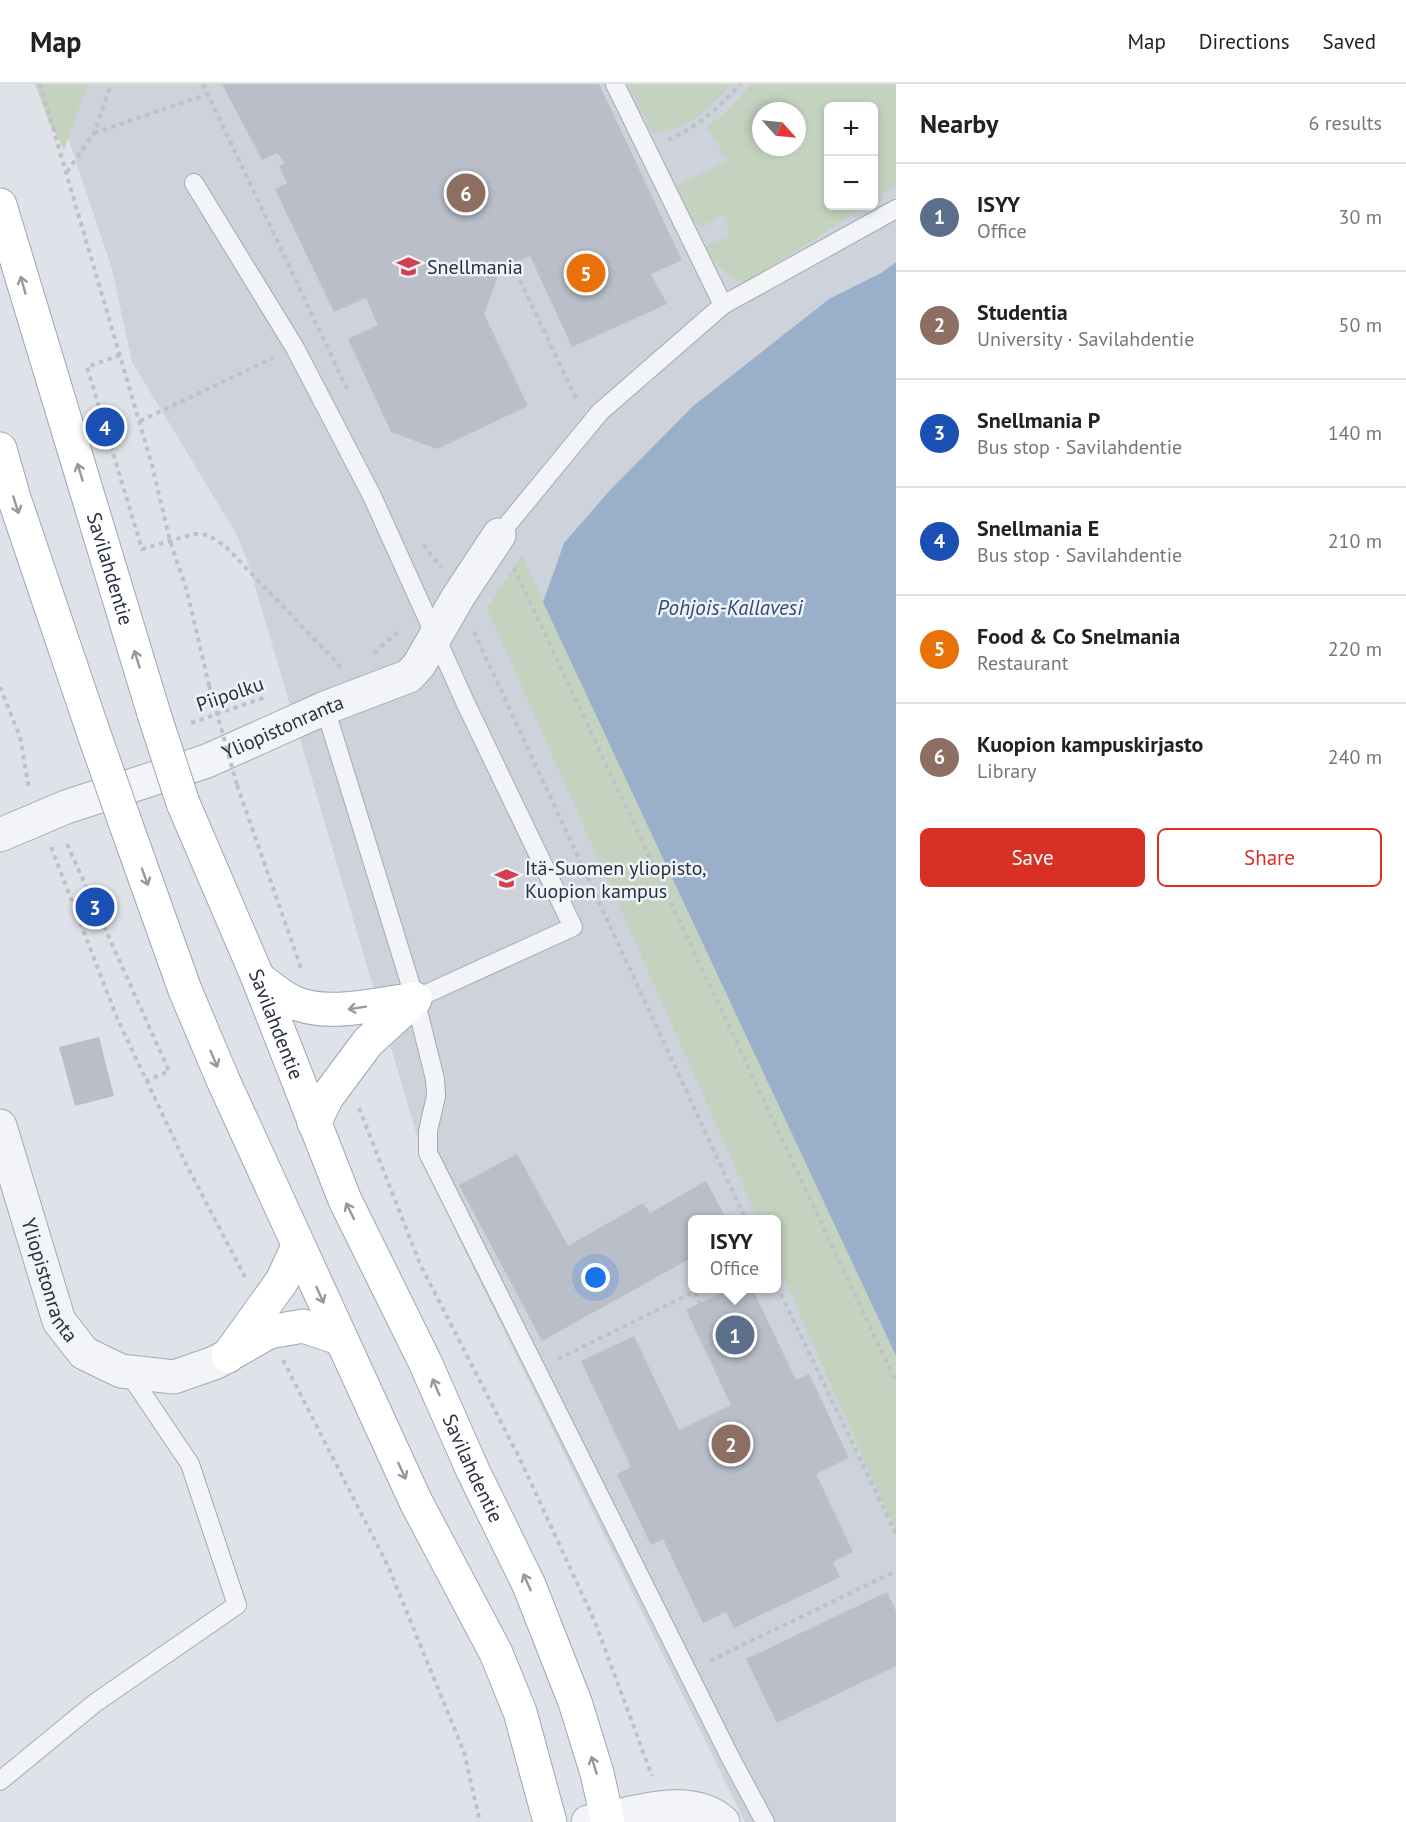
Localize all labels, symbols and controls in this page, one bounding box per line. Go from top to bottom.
text: Map [30,23,81,60]
text: Map [1127,28,1166,55]
text: Directions [1199,28,1290,55]
text: Saved [1323,28,1376,55]
north arrow [752,102,806,156]
map controls [824,102,878,210]
button: + [824,102,878,156]
text: Nearby [920,107,998,140]
text: 6 results [1309,110,1382,136]
button: − [824,156,878,210]
pin: 6 [446,170,486,216]
text: ISYY [977,190,1020,218]
text: 1 [934,204,945,230]
text: 30 m [1339,204,1382,230]
text: Office [977,218,1027,244]
pin: 5 [566,250,606,296]
school or university icon: Snellmania [396,254,422,280]
place label: Snellmania [427,254,523,280]
one-way arrow [17,276,28,295]
text: Studentia [977,298,1068,326]
text: 2 [934,312,945,338]
text: 50 m [1339,312,1382,338]
text: University · Savilahdentie [977,326,1194,352]
pin: 4 [86,404,124,450]
text: Snellmania P [977,406,1100,434]
text: 3 [934,420,945,446]
text: 140 m [1328,420,1382,446]
text: Bus stop · Savilahdentie [977,434,1182,460]
one-way arrow [74,463,85,482]
one-way arrow [12,495,23,514]
street label: Savilahdentie [81,509,139,628]
text: Snellmania E [977,514,1099,542]
text: 4 [934,528,945,554]
text: 210 m [1328,528,1382,554]
text: Bus stop · Savilahdentie [977,542,1182,568]
water label: Pohjois-Kallavesi [657,594,803,621]
text: Food & Co Snelmania [977,622,1180,650]
text: 5 [934,636,945,662]
text: 220 m [1328,636,1382,662]
one-way arrow [131,649,142,668]
text: Restaurant [977,650,1068,676]
street label: Piipolku [193,670,267,718]
street label: Yliopistonranta [218,689,347,766]
text: Kuopion kampuskirjasto [977,730,1203,758]
text: 6 [934,744,945,770]
text: 240 m [1328,744,1382,770]
text: Library [977,758,1036,784]
button: Save [920,828,1145,887]
button: Share [1157,828,1382,887]
place label: Itä-Suomen yliopisto, Kuopion kampus [525,855,707,904]
school or university icon: Itä-Suomen yliopisto, Kuopion kampus [494,866,520,892]
one-way arrow [140,867,151,886]
pin: 3 [76,884,115,930]
street label: Savilahdentie [243,965,309,1083]
one-way arrow [348,1003,368,1014]
one-way arrow [209,1050,220,1068]
one-way arrow [344,1203,356,1221]
street label: Yliopistonranta [16,1215,84,1347]
popup [688,1215,781,1293]
text: ISYY [710,1227,753,1255]
text: Office [710,1255,759,1281]
your location [581,1263,610,1292]
one-way arrow [314,1285,326,1303]
pin: 1 [716,1312,754,1358]
one-way arrow [430,1378,441,1396]
street label: Savilahdentie [437,1410,509,1527]
pin: 2 [712,1422,750,1466]
one-way arrow [397,1462,408,1480]
one-way arrow [521,1574,532,1592]
one-way arrow [588,1756,599,1775]

